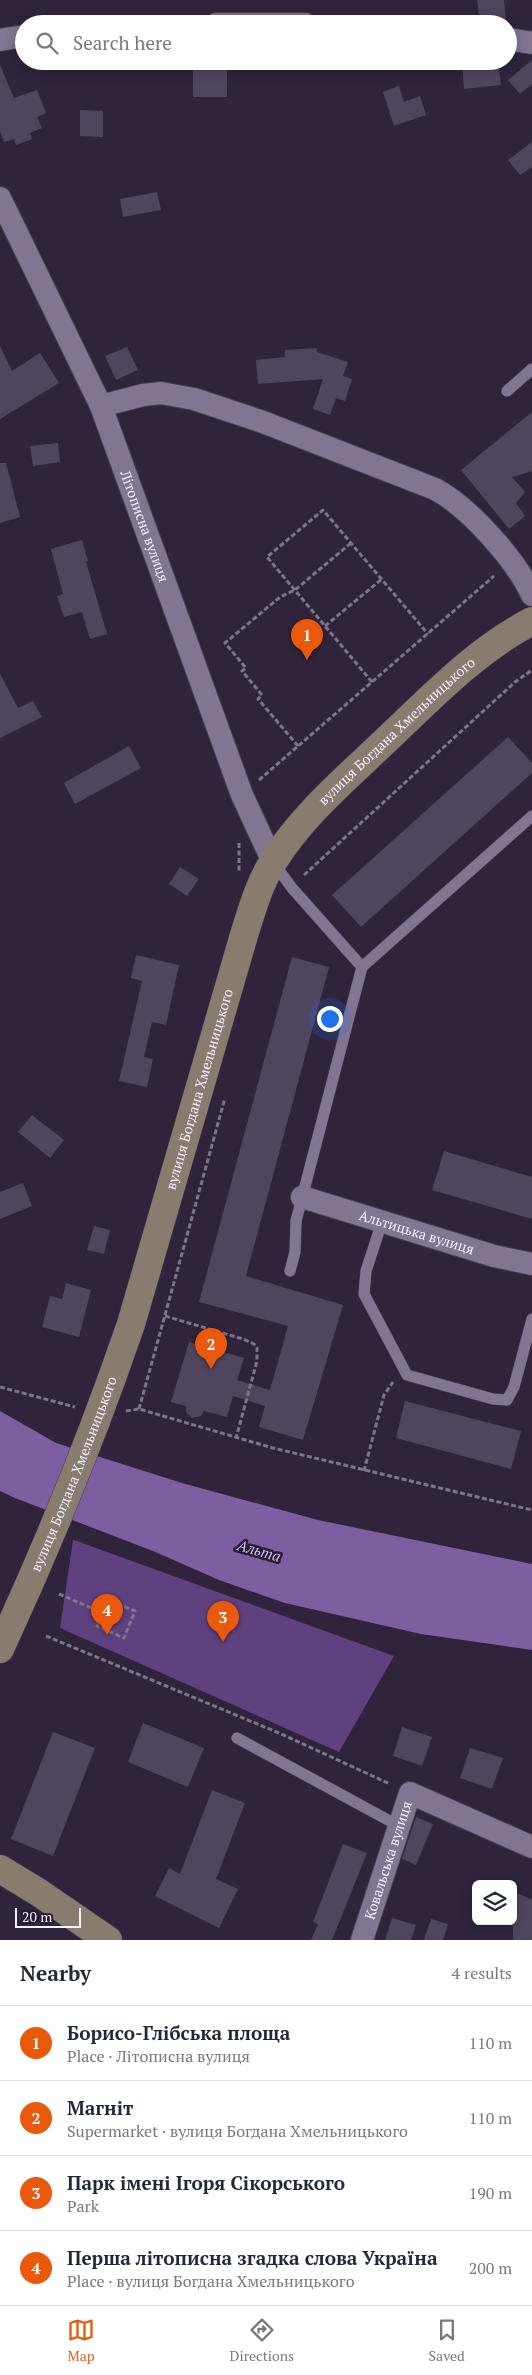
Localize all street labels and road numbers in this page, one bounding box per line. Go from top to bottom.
street label: Літописна вулиця [116,467,174,584]
street label: вулиця Богдана Хмельницького [314,652,479,809]
street label: вулиця Богдана Хмельницького [160,986,237,1192]
street label: Альтицька вулиця [357,1205,477,1258]
street label: вулиця Богдана Хмельницького [26,1373,121,1574]
street label: Ковальська вулиця [359,1798,416,1922]

